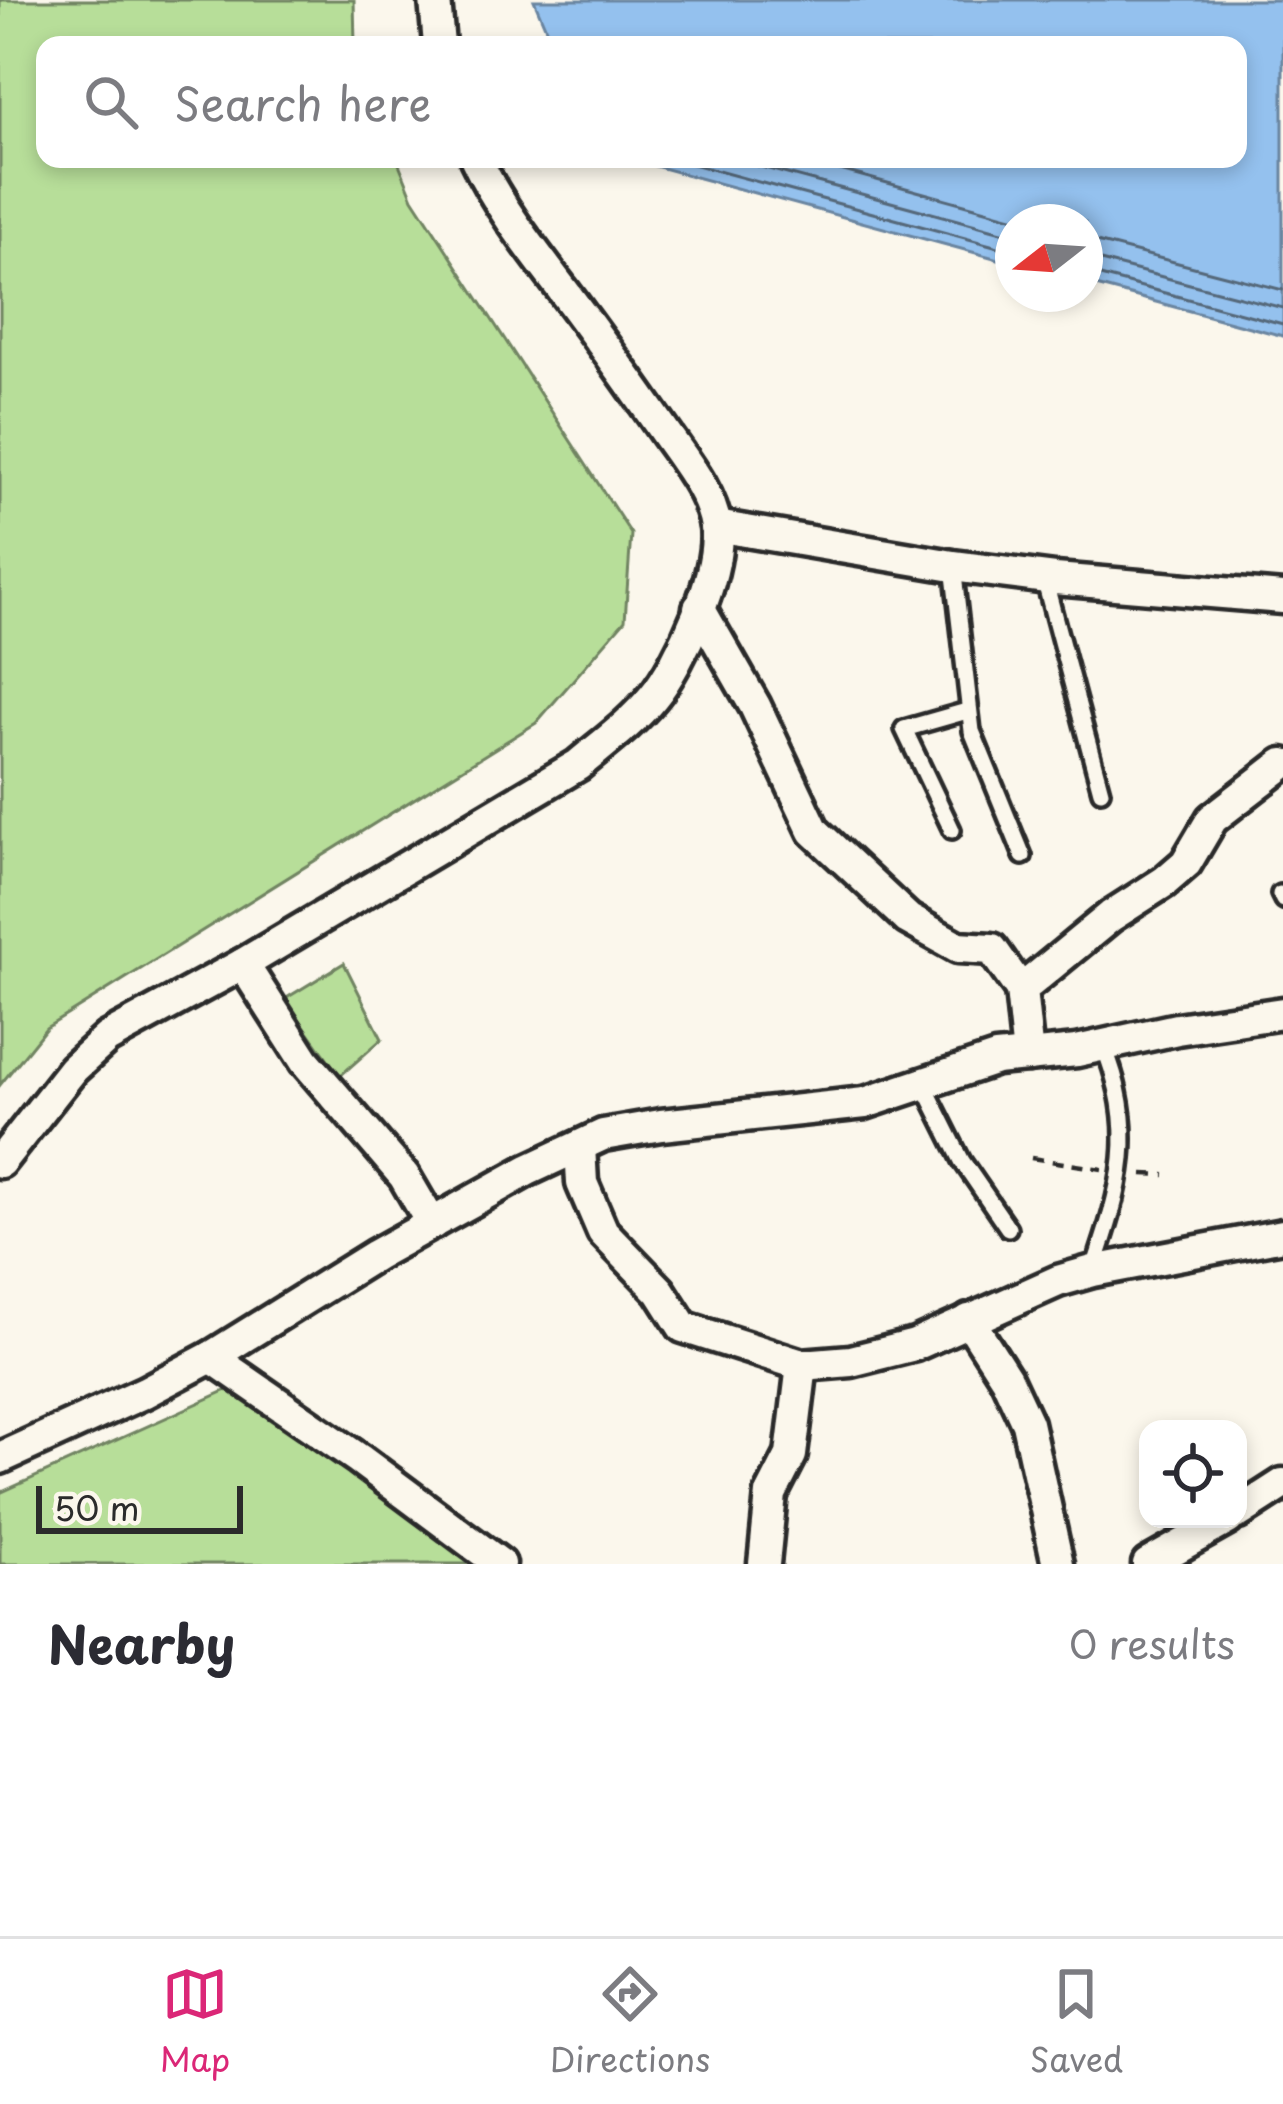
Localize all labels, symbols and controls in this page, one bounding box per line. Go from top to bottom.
search box [36,36,1247,168]
text: Search here [174,68,431,136]
icon: search [78,69,144,135]
north arrow [995,204,1103,312]
map controls [1139,1420,1247,1528]
button: locate [1139,1420,1247,1528]
scale bar [36,1480,243,1533]
text: 50 m [54,1482,140,1532]
text: Nearby [48,1604,235,1681]
text: 0 results [1069,1613,1235,1672]
tab: Map [160,1961,230,2083]
tab: Directions [550,1961,710,2083]
tab: Saved [1030,1961,1123,2083]

